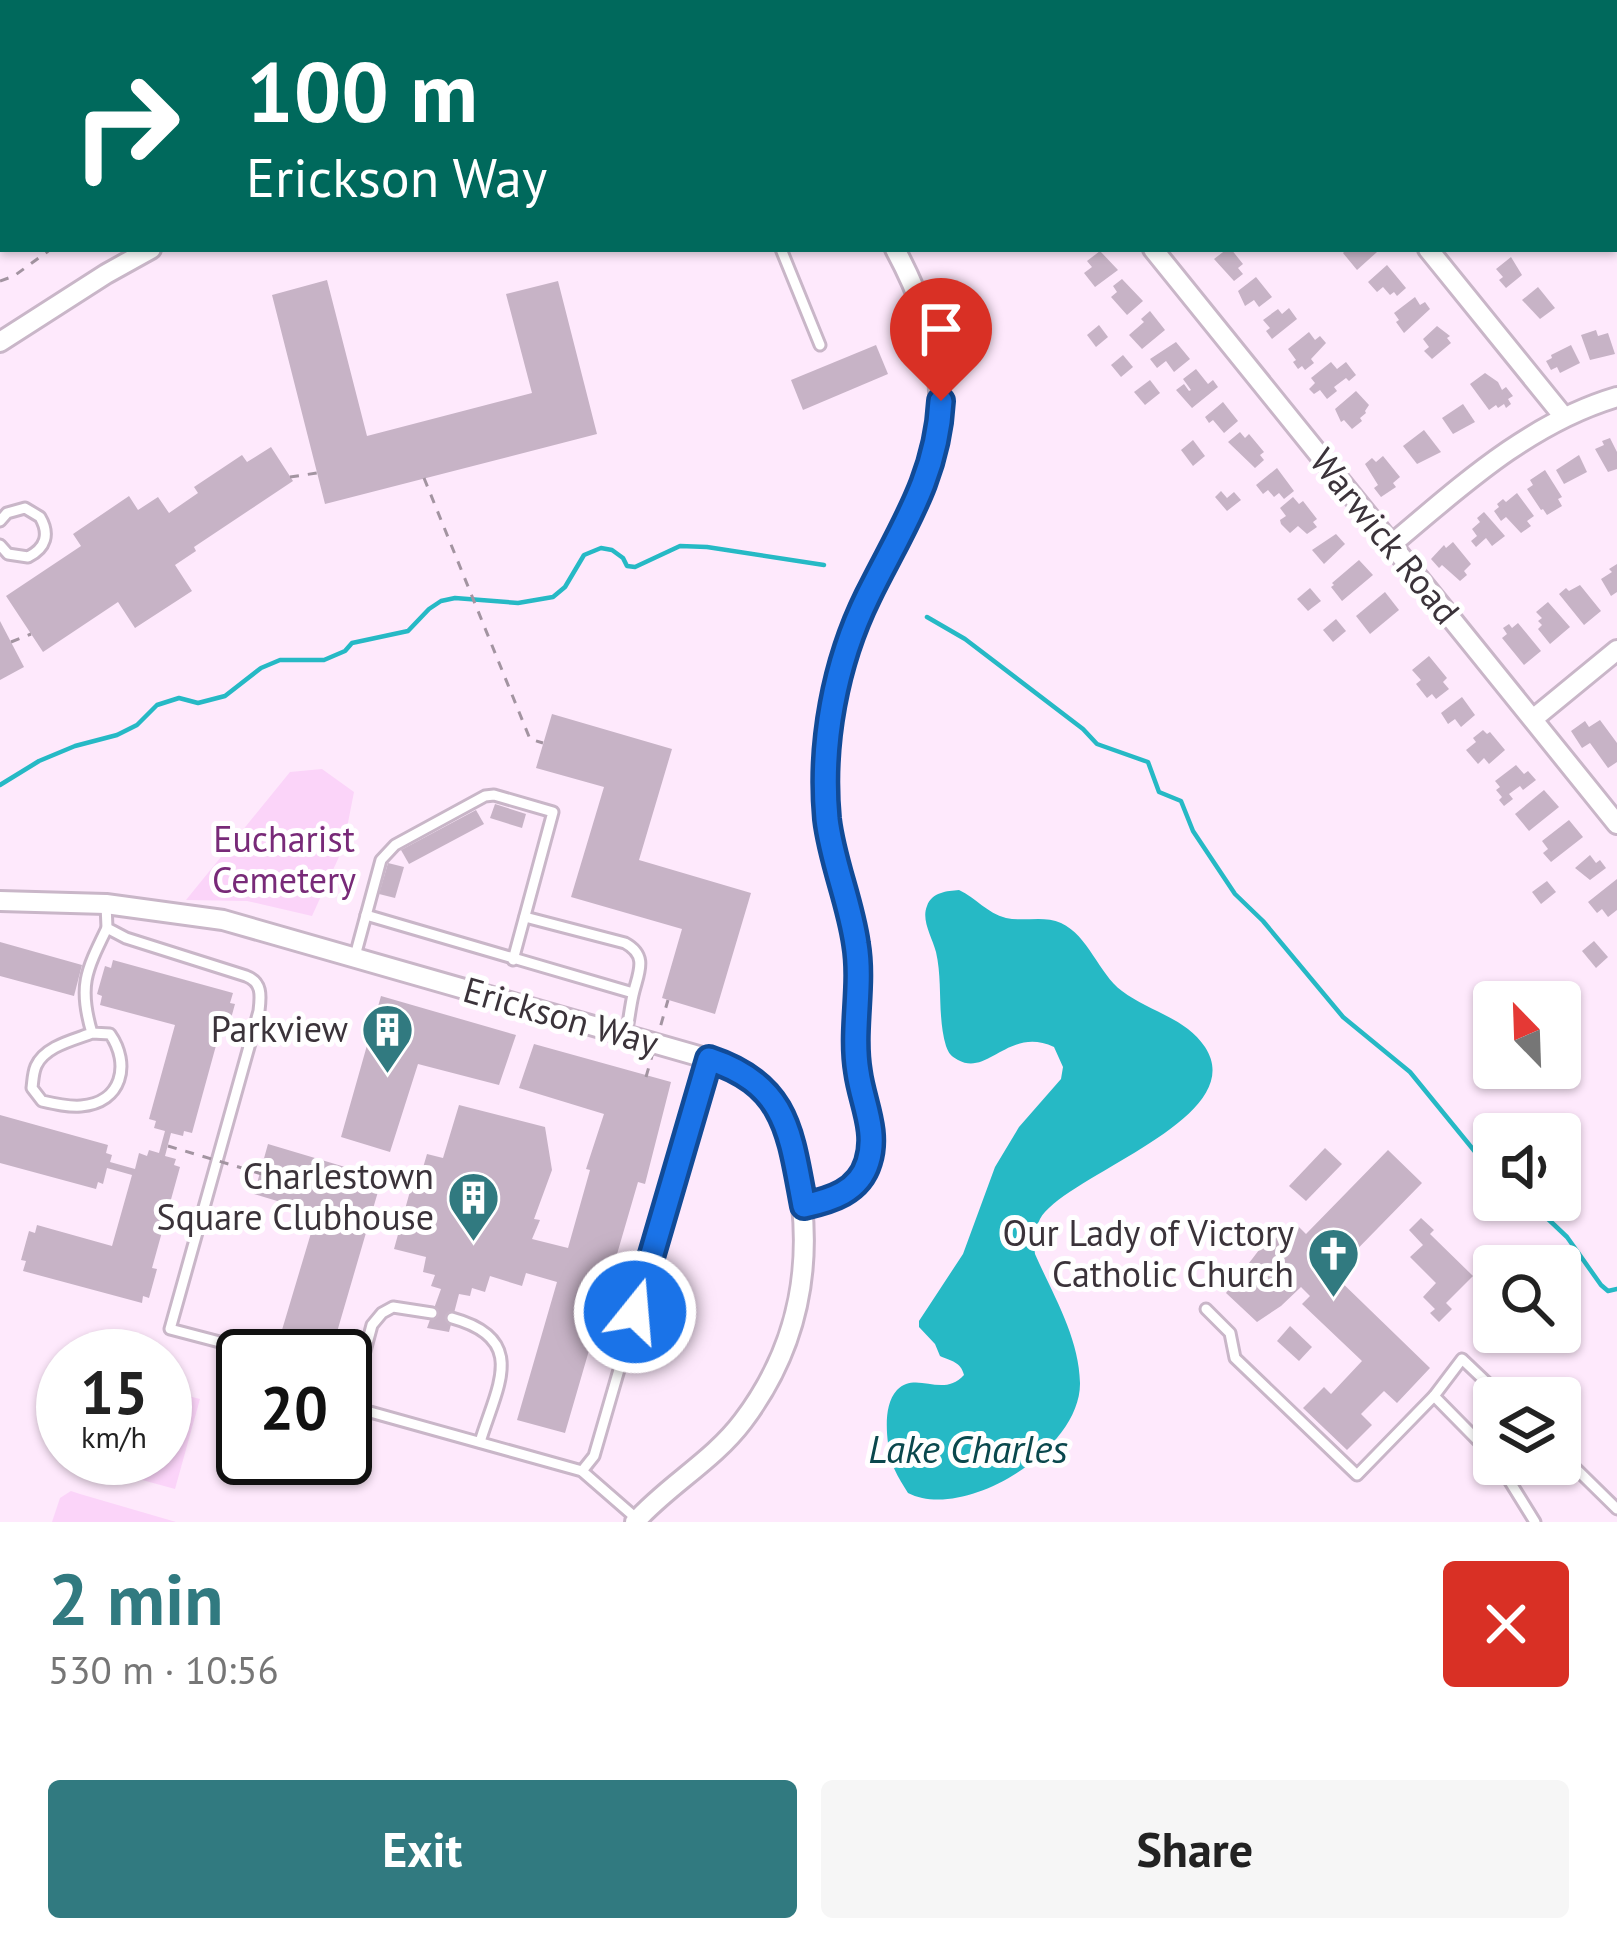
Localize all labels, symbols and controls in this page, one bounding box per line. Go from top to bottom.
text: 100 m [246,36,478,145]
icon: right [48,48,204,204]
text: Erickson Way [246,142,547,212]
pin [890,278,992,401]
icon: arrive [908,296,974,362]
street label: Warwick Road [1300,438,1471,633]
park label: Eucharist Cemetery [212,815,356,903]
street label: Erickson Way [458,965,664,1066]
north arrow [1473,981,1581,1089]
map controls [1473,981,1581,1485]
building icon: Parkview [359,1001,415,1075]
place label: Parkview [211,1005,349,1052]
button: sound [1473,1113,1581,1221]
place label: Charlestown Square Clubhouse [156,1152,434,1240]
building icon: Charlestown Square Clubhouse [445,1169,501,1243]
place label: Our Lady of Victory Catholic Church [1003,1209,1294,1297]
church icon: Our Lady of Victory Catholic Church [1305,1226,1361,1300]
button: search [1473,1245,1581,1353]
position arrow [572,1249,698,1375]
speed limit sign: 20 [216,1329,372,1485]
text: 15 [80,1353,148,1431]
button: layers [1473,1377,1581,1485]
text: km/h [81,1417,147,1456]
water label: Lake Charles [868,1423,1068,1474]
text: 2 min [48,1552,224,1645]
button: close [1443,1561,1569,1687]
text: 530 m · 10:56 [48,1644,279,1695]
button: Exit [48,1780,797,1918]
button: Share [821,1780,1569,1918]

